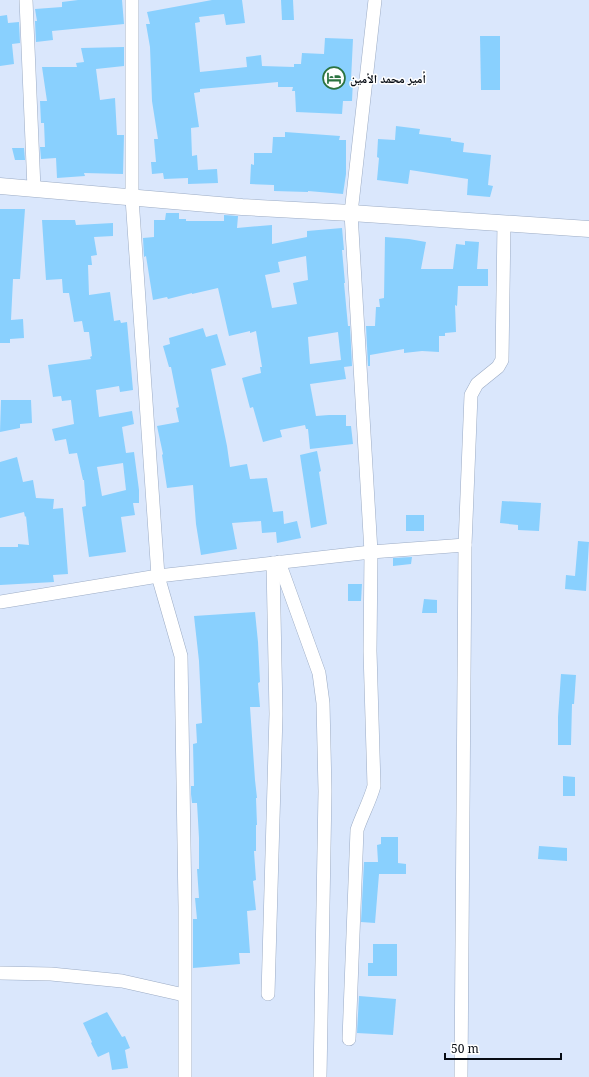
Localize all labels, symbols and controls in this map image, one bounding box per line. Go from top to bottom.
hotel icon: أمير محمد الأمين [321,65,347,91]
place label: أمير محمد الأمين [350,70,426,87]
scale bar [445,1035,561,1061]
text: 50 m [451,1040,479,1057]

